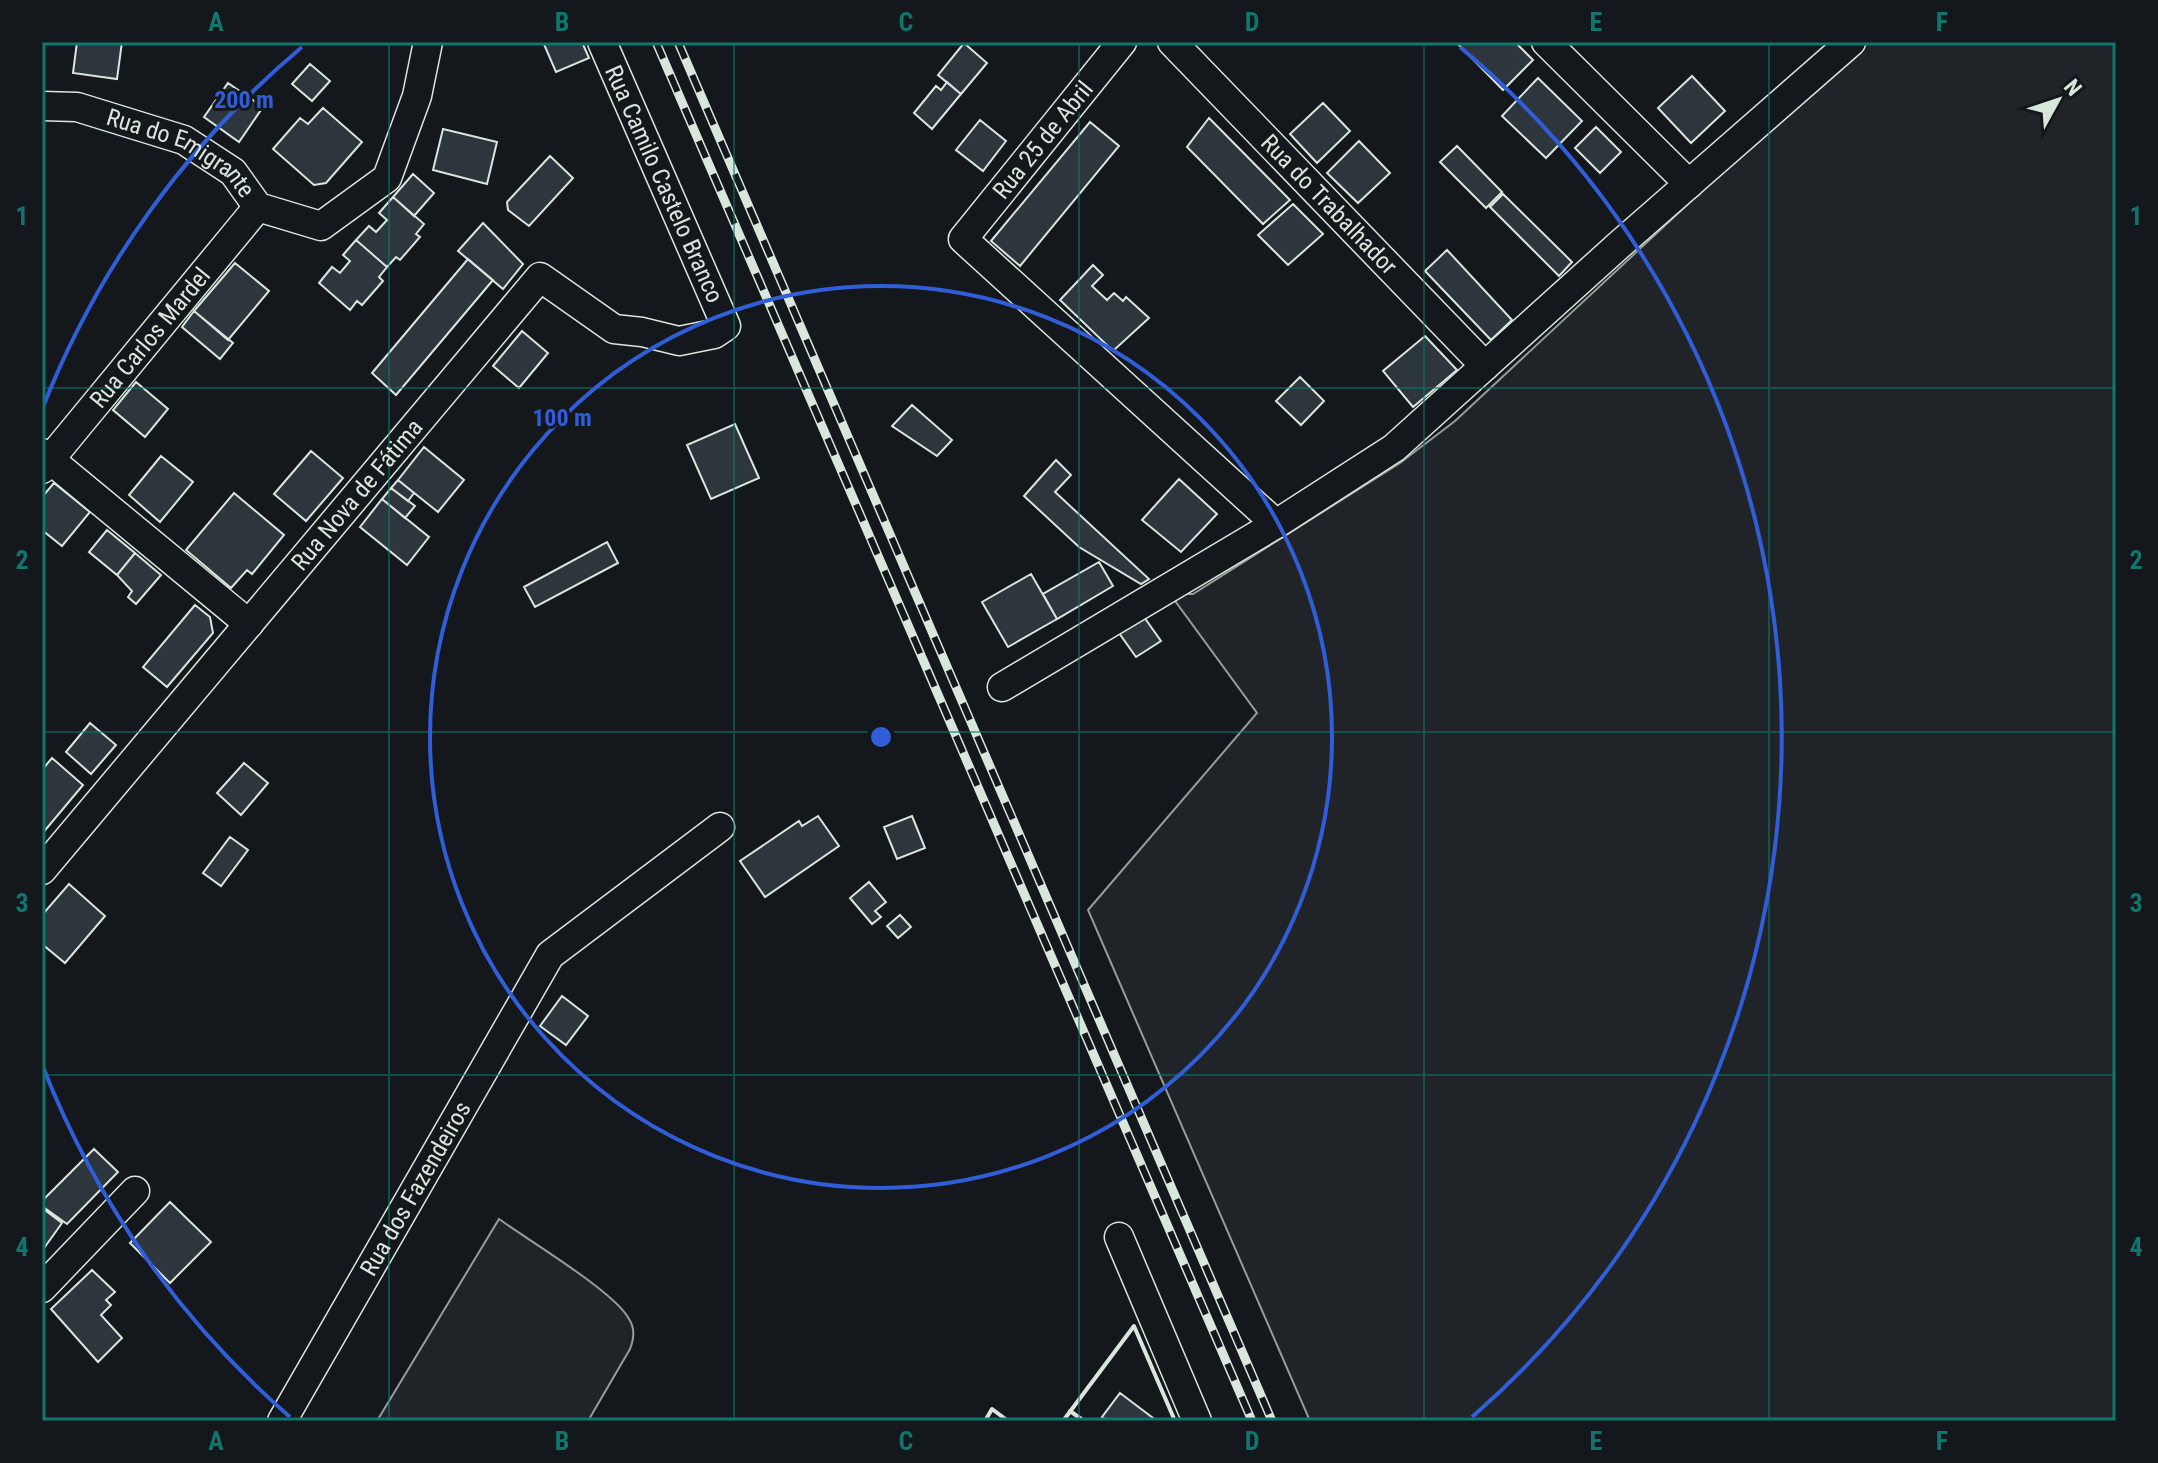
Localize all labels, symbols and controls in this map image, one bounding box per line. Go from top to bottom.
text: A [208,7,224,37]
text: B [555,7,569,37]
text: C [899,7,914,37]
text: D [1245,7,1259,37]
text: E [1590,7,1603,37]
text: F [1936,7,1948,37]
north arrow [2018,60,2098,140]
street label: Rua Camilo Castelo Branco [599,61,729,307]
text: N [2059,74,2087,101]
street label: Rua 25 de Abril [987,76,1099,204]
text: 200 m [214,86,274,114]
street label: Rua do Emigrante [103,103,261,203]
street label: Rua do Trabalhador [1255,129,1403,280]
text: 1 [15,201,29,231]
text: 1 [2129,201,2143,231]
street label: Rua Carlos Mardel [84,262,216,414]
text: 100 m [532,404,592,432]
street label: Rua Nova de Fátima [286,413,429,576]
text: 2 [15,545,29,575]
text: 2 [2129,545,2143,575]
centre of rings [867,723,895,751]
text: 3 [15,888,29,918]
text: 3 [2129,888,2143,918]
street label: Rua dos Fazendeiros [355,1097,477,1281]
text: 4 [15,1232,29,1262]
text: 4 [2129,1232,2143,1262]
text: A [208,1426,224,1456]
text: B [555,1426,569,1456]
text: C [899,1426,914,1456]
text: D [1245,1426,1259,1456]
text: E [1590,1426,1603,1456]
text: F [1936,1426,1948,1456]

